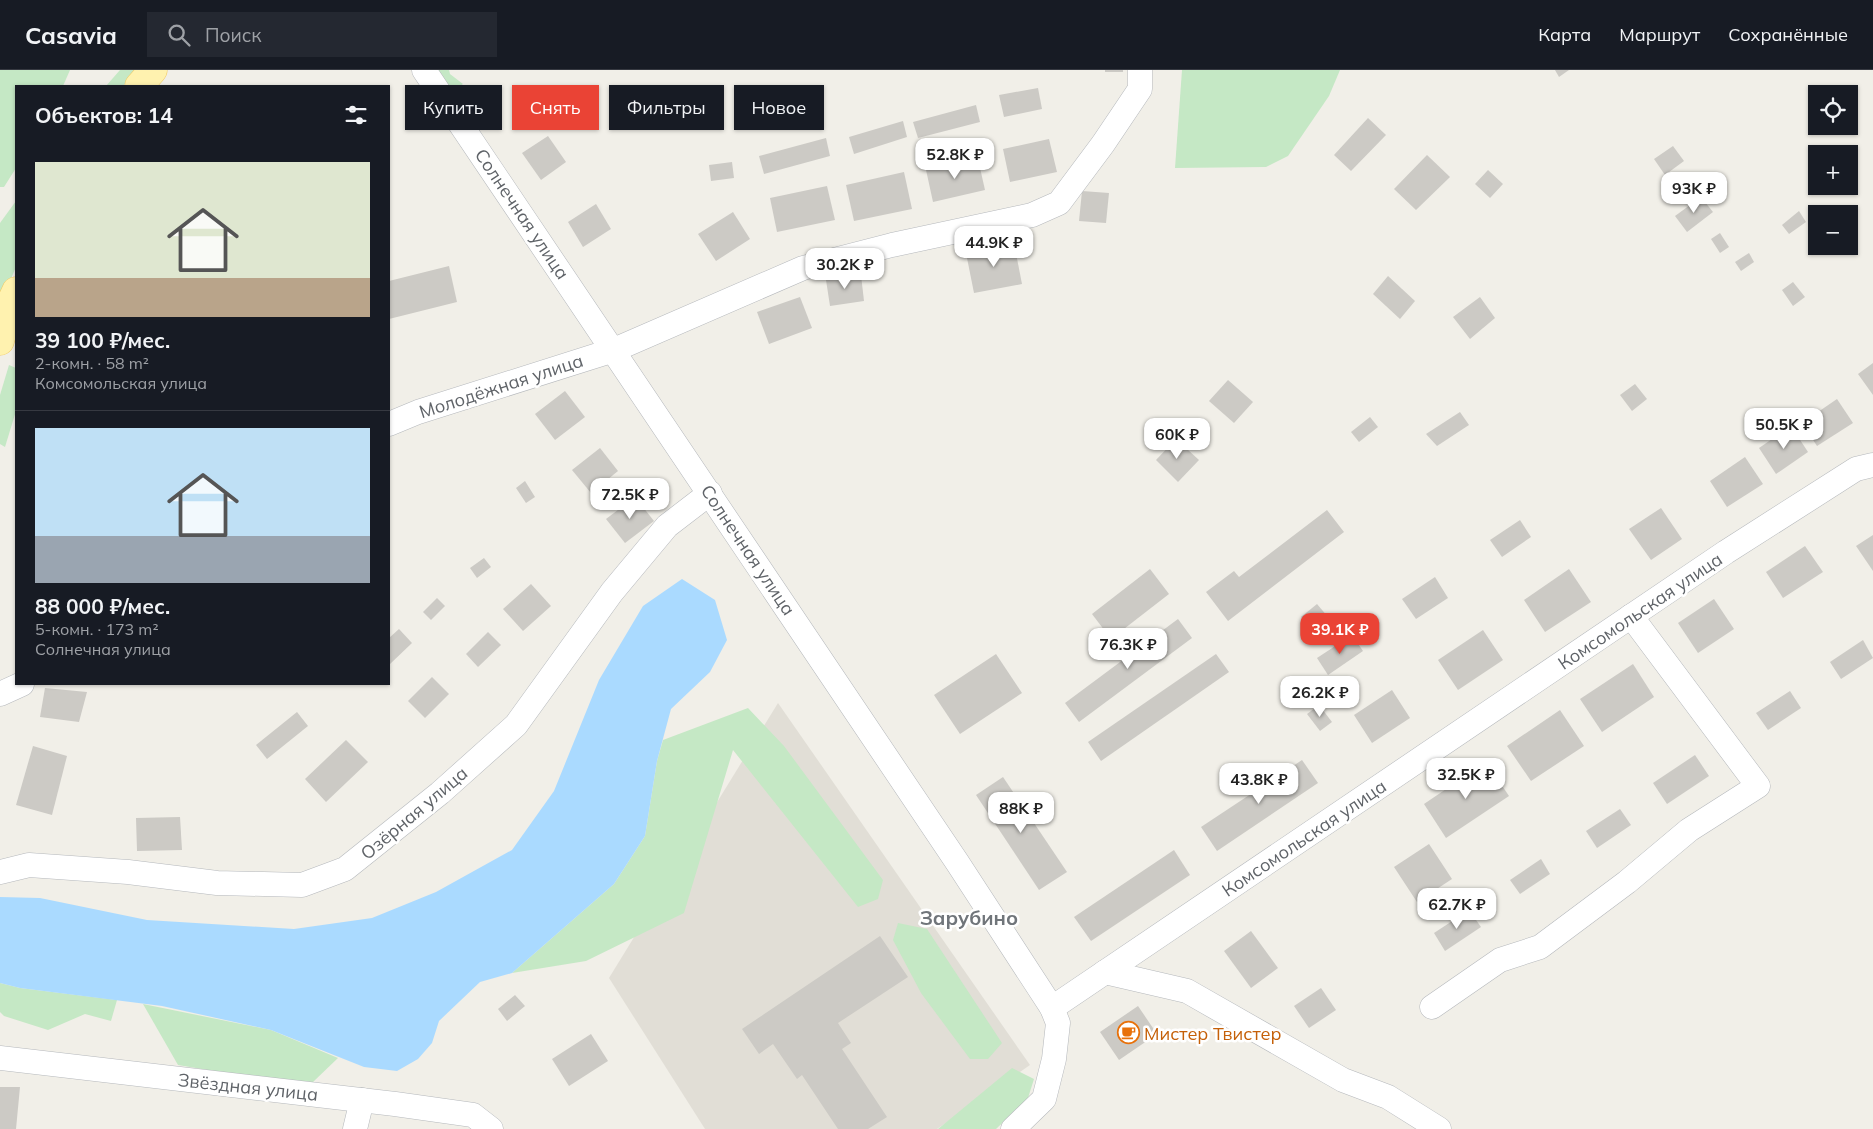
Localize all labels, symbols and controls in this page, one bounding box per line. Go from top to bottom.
search box [147,12,497,57]
text: Casavia [25,20,117,50]
icon: search [165,21,193,49]
text: Поиск [205,23,262,47]
text: Карта [1538,23,1591,46]
text: Маршрут [1619,23,1700,46]
text: Сохранённые [1728,23,1848,46]
chip: Купить [405,85,502,130]
chip: Снять [512,85,599,130]
chip: Фильтры [609,85,724,130]
chip: Новое [734,85,824,130]
map controls [1808,85,1858,255]
button: locate [1808,85,1858,135]
icon: filters [342,101,370,129]
text: Объектов: 14 [35,102,173,128]
pin: 52.8K ₽ [909,138,1001,180]
street label: Солнечная улица [470,144,574,284]
text: 52.8K ₽ [926,144,984,164]
button: + [1808,145,1858,195]
pin: 93K ₽ [1659,172,1729,214]
text: 93K ₽ [1672,178,1716,198]
icon: home [158,195,248,285]
button: − [1808,205,1858,255]
pin: 44.9K ₽ [948,226,1040,268]
text: 44.9K ₽ [965,232,1023,252]
pin: 30.2K ₽ [799,248,891,290]
text: 30.2K ₽ [816,254,874,274]
text: 39 100 ₽/мес. [35,327,170,353]
street label: Молодёжная улица [416,349,586,423]
text: 2-комн. · 58 m² [35,353,149,373]
text: Комсомольская улица [35,373,207,393]
pin: 50.5K ₽ [1738,408,1830,450]
text: 50.5K ₽ [1755,414,1813,434]
pin: 60K ₽ [1142,418,1212,460]
text: 60K ₽ [1155,424,1199,444]
icon: home [158,460,248,550]
pin: 72.5K ₽ [584,478,676,520]
street label: Солнечная улица [696,480,800,620]
text: 72.5K ₽ [601,484,659,504]
street label: Комсомольская улица [1553,547,1727,675]
text: 88 000 ₽/мес. [35,593,170,619]
pin: 39.1K ₽ [1294,612,1386,655]
text: 5-комн. · 173 m² [35,619,159,639]
text: 39.1K ₽ [1311,619,1369,639]
pin: 76.3K ₽ [1082,628,1174,670]
text: 76.3K ₽ [1099,634,1157,654]
text: Солнечная улица [35,639,171,659]
pin: 26.2K ₽ [1274,676,1366,718]
text: 26.2K ₽ [1291,682,1349,702]
pin: 32.5K ₽ [1420,758,1512,800]
street label: Озёрная улица [356,762,472,864]
pin: 43.8K ₽ [1213,762,1305,805]
text: 32.5K ₽ [1437,764,1495,784]
text: 43.8K ₽ [1230,769,1288,789]
street label: Комсомольская улица [1217,774,1391,902]
pin: 88K ₽ [986,792,1056,834]
text: 88K ₽ [999,798,1043,818]
pin: 62.7K ₽ [1411,888,1503,930]
text: 62.7K ₽ [1428,894,1486,914]
district label: Зарубино [920,905,1018,930]
cafe icon: Мистер Твистер [1116,1021,1140,1045]
place label: Мистер Твистер [1144,1022,1282,1045]
street label: Звёздная улица [177,1068,319,1106]

